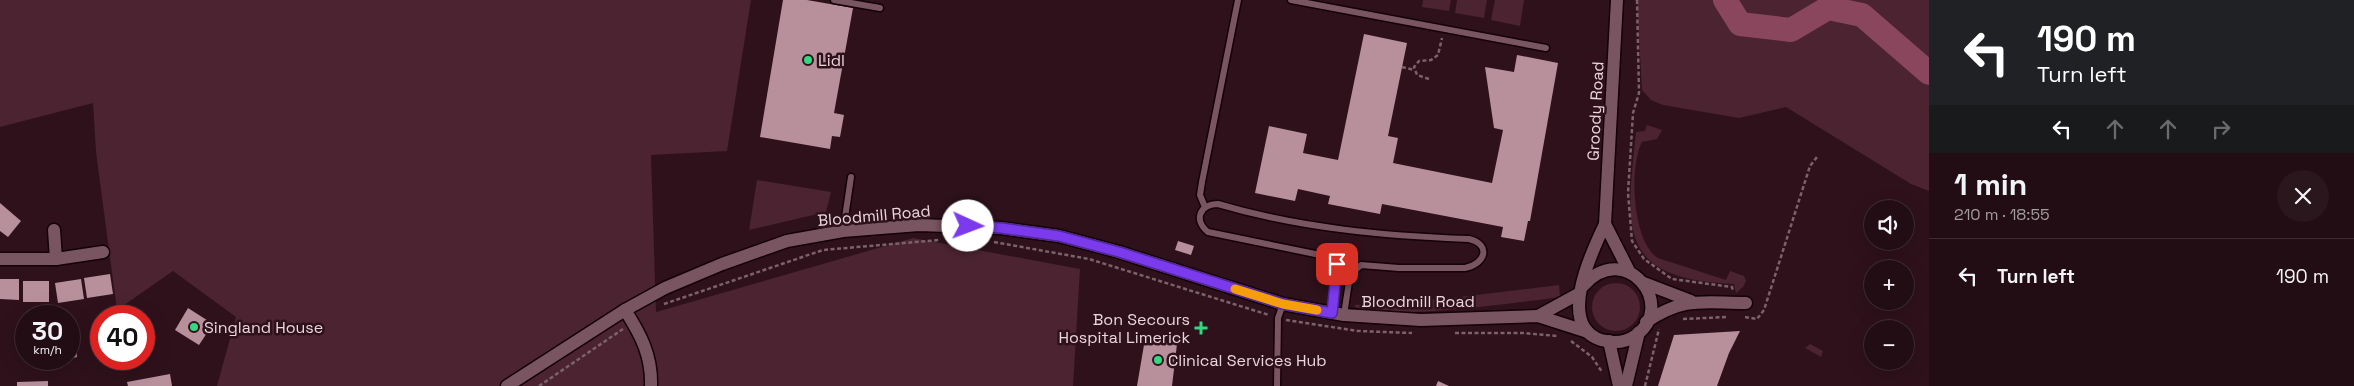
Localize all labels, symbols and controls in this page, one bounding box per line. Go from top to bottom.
text: 190 m [2037,17,2136,61]
icon: left [1954,20,2019,85]
place label: Lidl [818,50,845,71]
marker: Lidl [802,54,814,66]
text: Turn left [2037,60,2127,88]
street label: Groody Road [1582,61,1609,161]
icon: left [2048,115,2076,143]
icon: ahead [2101,115,2129,143]
icon: ahead [2154,115,2182,143]
icon: right [2207,115,2235,143]
text: 1 min [1954,165,2027,204]
button: close [2277,170,2329,222]
position arrow [941,199,993,251]
street label: Bloodmill Road [817,200,931,231]
map controls [1864,200,1914,370]
button: sound [1864,200,1914,250]
text: 210 m · 18:55 [1954,204,2050,225]
pin [1316,243,1358,285]
icon: arrive [1323,250,1351,278]
button: + [1864,260,1914,310]
icon: left [1954,262,1982,290]
text: Turn left [1997,264,2075,289]
text: 190 m [2276,264,2329,289]
street label: Bloodmill Road [1361,291,1475,312]
speed limit sign: 40 [90,305,155,370]
place label: Bon Secours Hospital Limerick [1058,309,1190,348]
text: 30 [32,315,63,347]
place label: Singland House [204,317,323,338]
button: − [1864,320,1914,370]
marker: Singland House [188,321,200,333]
marker: Bon Secours Hospital Limerick [1194,321,1208,335]
text: km/h [33,342,62,358]
place label: Clinical Services Hub [1168,350,1327,371]
marker: Clinical Services Hub [1152,354,1164,366]

